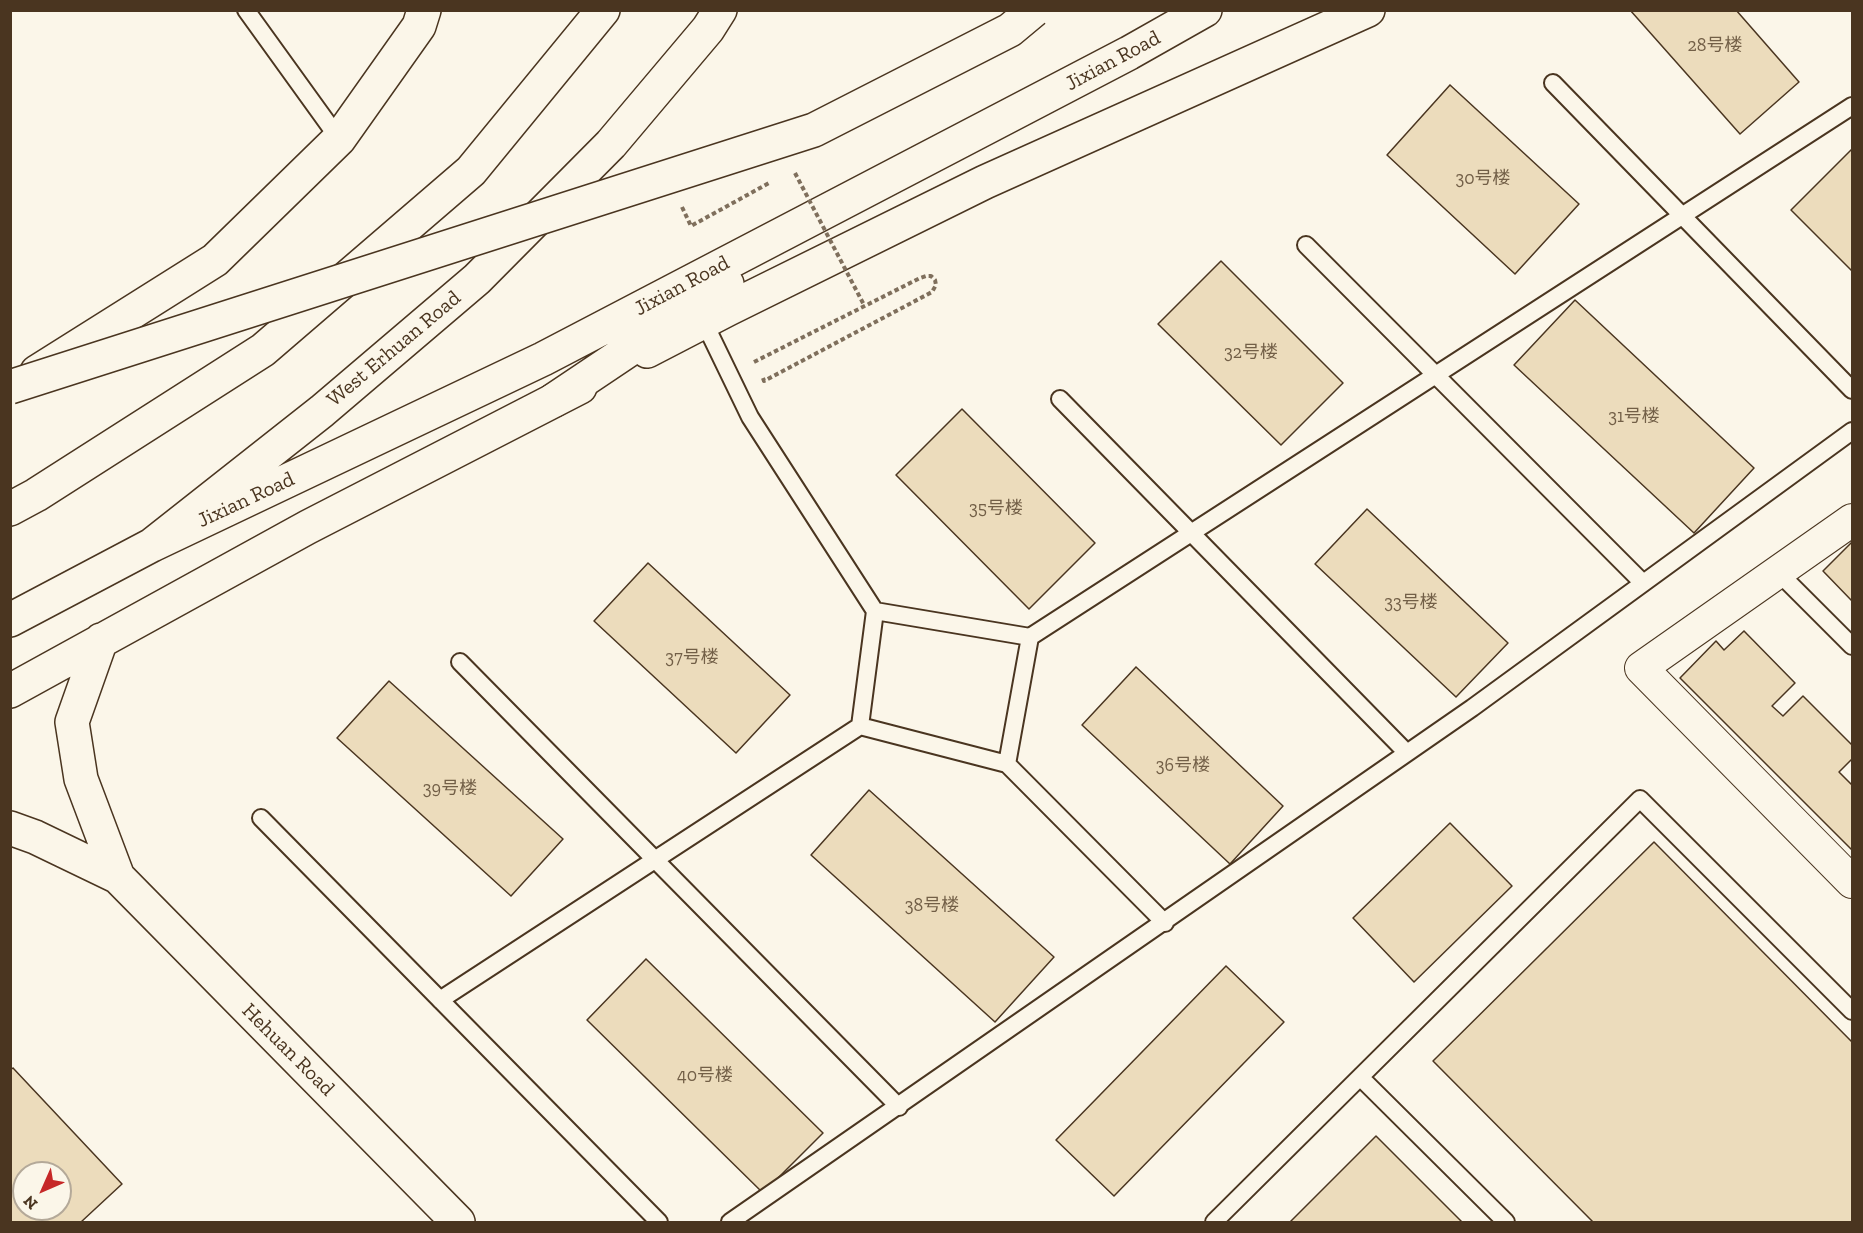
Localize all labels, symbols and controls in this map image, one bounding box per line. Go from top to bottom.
street label: Jixian Road [1061,25,1165,97]
house number: 28号楼 [1688,35,1742,57]
house number: 30号楼 [1455,168,1511,190]
street label: Jixian Road [630,250,734,322]
street label: West Erhuan Road [322,286,466,412]
house number: 32号楼 [1224,342,1278,364]
house number: 31号楼 [1608,406,1660,428]
street label: Jixian Road [194,467,298,533]
house number: 35号楼 [969,498,1023,520]
house number: 33号楼 [1384,592,1438,614]
house number: 37号楼 [665,647,719,669]
house number: 36号楼 [1156,755,1210,777]
house number: 39号楼 [423,778,477,800]
house number: 38号楼 [905,895,959,917]
street label: Hehuan Road [236,998,340,1102]
house number: 40号楼 [677,1065,733,1087]
north arrow [12,1161,72,1221]
text: N [19,1192,41,1214]

